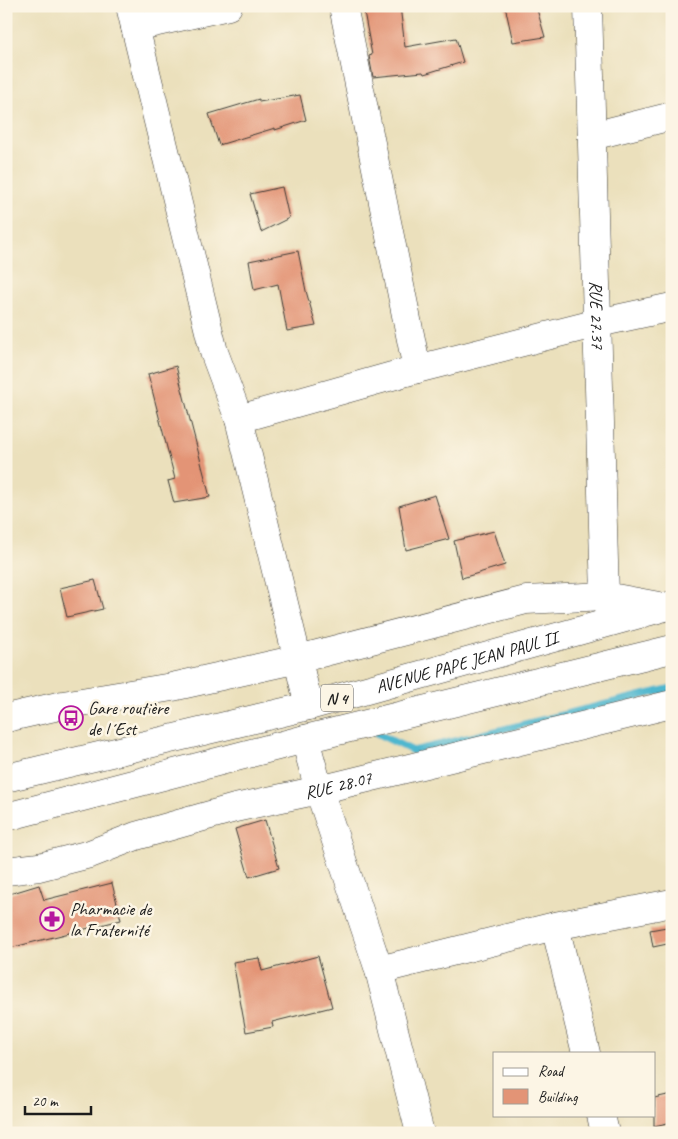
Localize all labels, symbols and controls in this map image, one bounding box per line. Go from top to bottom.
street label: RUE 27.37 [585,280,609,350]
street label: AVENUE PAPE JEAN PAUL II [373,625,564,698]
road number: N 4 [321,684,353,711]
place label: Gare routière de l´Est [88,697,169,740]
bus stop icon: Gare routière de l´Est [58,705,84,731]
street label: RUE 28.07 [303,766,375,804]
place label: Pharmacie de la Fraternité [70,898,153,941]
pharmacy icon: Pharmacie de la Fraternité [39,906,65,932]
legend [493,1052,656,1116]
text: Road [538,1062,565,1081]
scale bar [25,1084,91,1116]
text: Building [538,1088,578,1107]
text: 20 m [32,1092,59,1111]

